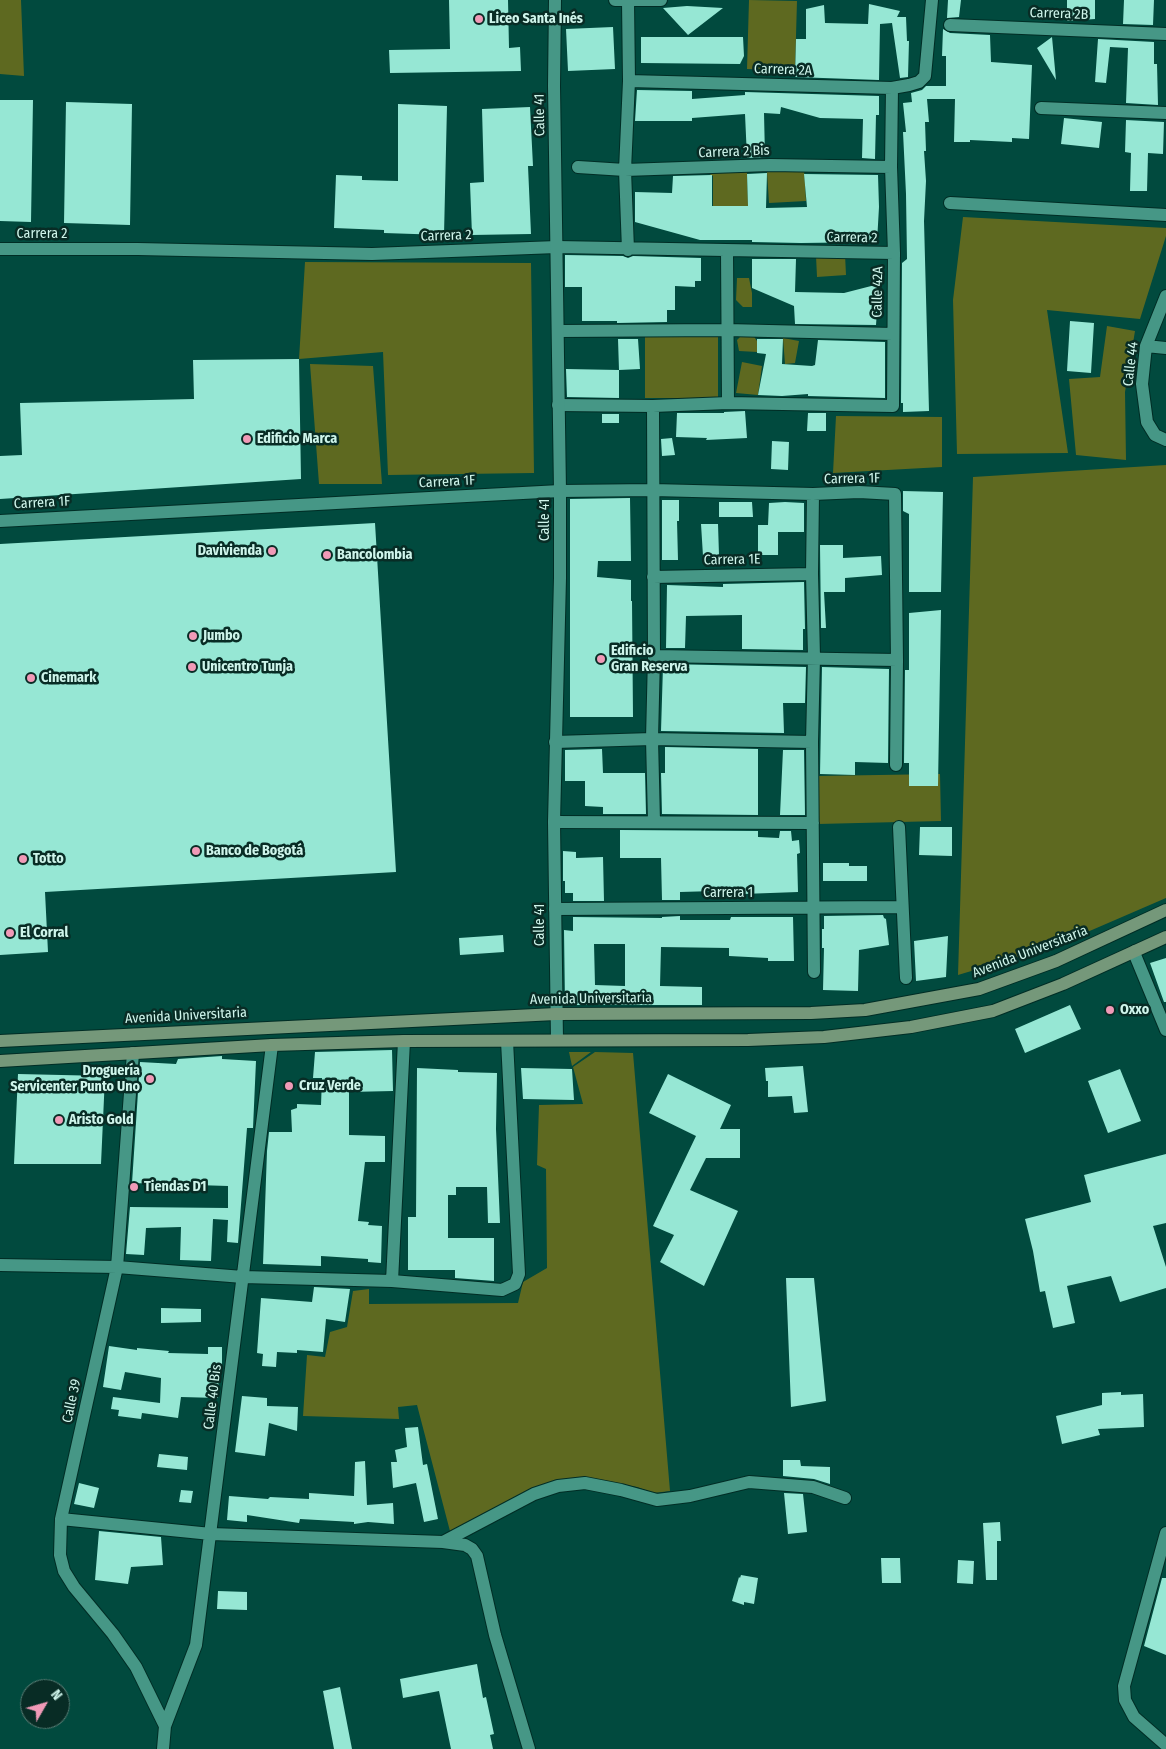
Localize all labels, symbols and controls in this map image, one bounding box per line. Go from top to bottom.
street label: Carrera 2B [1029,5,1089,23]
place label: Liceo Santa Inés [489,11,583,27]
marker: Liceo Santa Inés [473,13,485,25]
street label: Carrera 2A [754,61,812,79]
street label: Calle 41 [531,94,549,136]
street label: Carrera 2 Bis [698,142,770,162]
street label: Carrera 2 [17,226,67,242]
street label: Carrera 2 [420,227,472,245]
street label: Carrera 2 [826,229,878,247]
street label: Calle 42A [869,266,887,318]
street label: Calle 44 [1120,341,1142,387]
place label: Edificio Marca [257,431,337,447]
marker: Edificio Marca [241,433,253,445]
street label: Carrera 1F [824,470,880,488]
street label: Carrera 1F [418,472,476,492]
street label: Carrera 1F [13,493,71,513]
street label: Calle 41 [537,499,553,541]
place label: Davivienda [198,543,262,559]
marker: Davivienda [266,545,278,557]
place label: Bancolombia [337,547,413,563]
marker: Bancolombia [321,549,333,561]
street label: Carrera 1E [703,551,761,569]
place label: Jumbo [203,628,240,644]
marker: Jumbo [187,630,199,642]
place label: Edificio Gran Reserva [611,643,688,676]
marker: Edificio Gran Reserva [595,653,607,665]
place label: Unicentro Tunja [202,659,293,675]
marker: Unicentro Tunja [186,661,198,673]
place label: Cinemark [41,670,96,686]
marker: Cinemark [25,672,37,684]
place label: Banco de Bogotá [206,843,303,859]
marker: Banco de Bogotá [190,845,202,857]
place label: Totto [33,851,64,867]
marker: Totto [17,853,29,865]
street label: Carrera 1 [703,885,753,901]
street label: Calle 41 [532,904,548,946]
street label: Avenida Universitaria [970,922,1090,982]
place label: El Corral [20,925,68,941]
marker: El Corral [4,927,16,939]
street label: Avenida Universitaria [530,990,652,1008]
place label: Oxxo [1120,1002,1149,1018]
street label: Avenida Universitaria [125,1004,247,1028]
marker: Oxxo [1104,1004,1116,1016]
place label: Droguería Servicenter Punto Uno [10,1063,140,1096]
marker: Droguería Servicenter Punto Uno [144,1073,156,1085]
place label: Cruz Verde [299,1078,361,1094]
marker: Cruz Verde [283,1080,295,1092]
place label: Aristo Gold [69,1112,134,1128]
marker: Aristo Gold [53,1114,65,1126]
place label: Tiendas D1 [144,1179,207,1195]
marker: Tiendas D1 [128,1181,140,1193]
street label: Calle 40 Bis [201,1363,225,1431]
street label: Calle 39 [59,1378,85,1424]
north arrow [20,1679,70,1729]
text: N [47,1687,66,1704]

